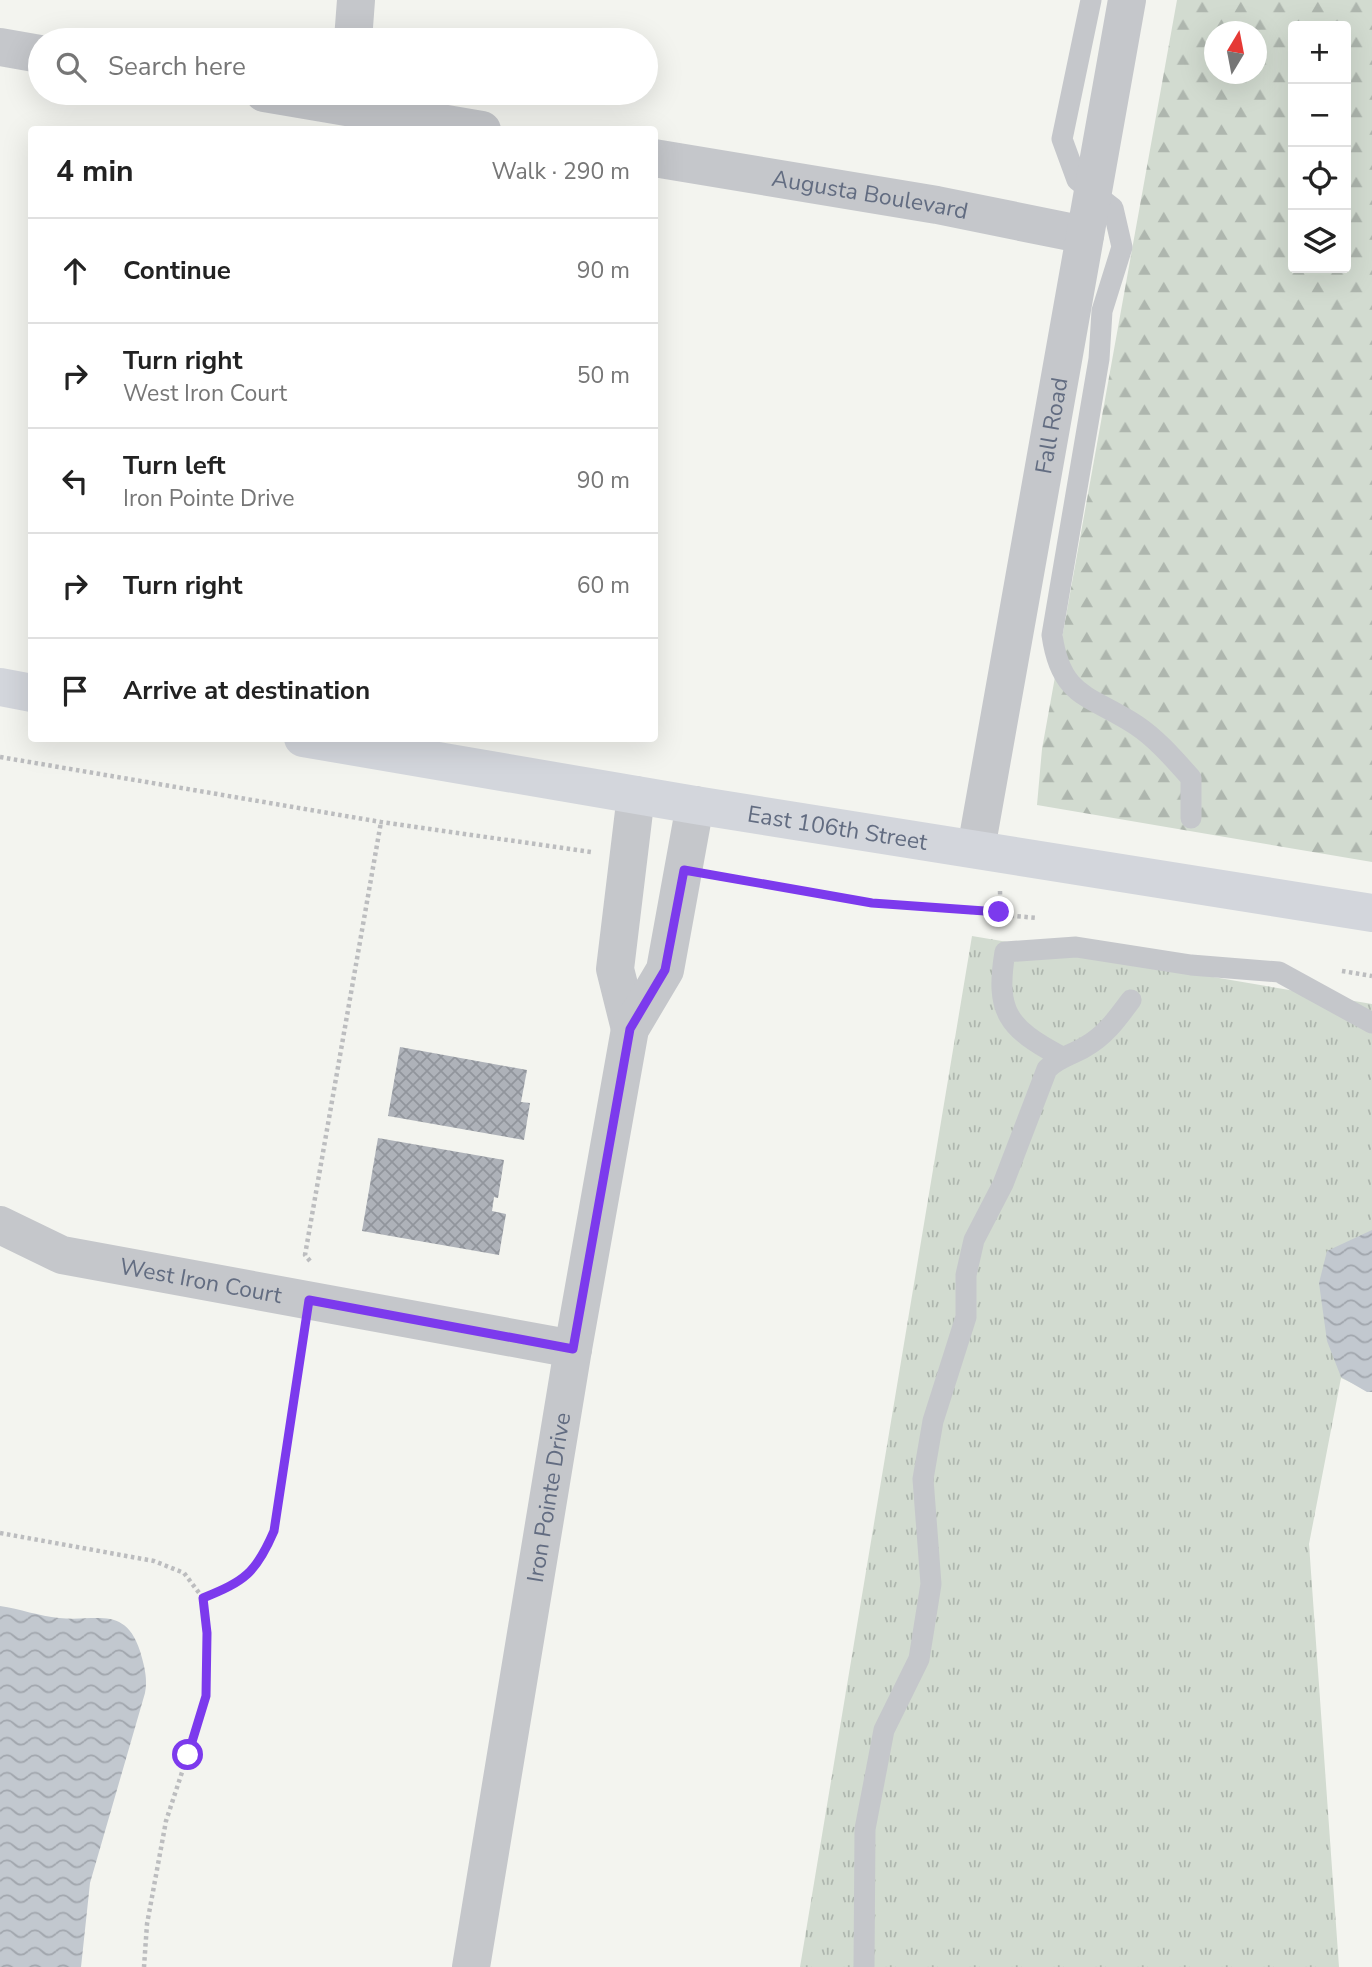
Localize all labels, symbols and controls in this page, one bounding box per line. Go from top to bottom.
north arrow [1204,21,1267,84]
map controls [1288,21,1351,273]
button: + [1288,21,1351,84]
search box [28,28,658,105]
icon: search [52,48,90,86]
text: Search here [108,49,246,84]
button: − [1288,84,1351,147]
button: locate [1288,147,1351,210]
text: 4 min [56,151,134,192]
text: Walk · 290 m [491,156,630,187]
street label: Augusta Boulevard [769,163,971,227]
button: layers [1288,210,1351,273]
icon: ahead [56,252,94,290]
text: Continue [123,253,231,288]
text: 90 m [577,255,630,286]
text: Turn right [123,343,242,378]
icon: right [56,357,94,395]
text: 50 m [577,360,630,391]
street label: Fall Road [1028,375,1076,476]
text: West Iron Court [123,378,287,409]
text: Turn left [123,448,226,483]
icon: left [56,462,94,500]
text: 90 m [577,465,630,496]
text: Iron Pointe Drive [123,483,295,514]
icon: right [56,567,94,605]
text: Turn right [123,568,242,603]
text: 60 m [577,570,630,601]
icon: arrive [56,672,94,710]
text: Arrive at destination [123,673,370,708]
street label: East 106th Street [745,799,931,858]
route end [983,896,1014,927]
street label: West Iron Court [117,1251,285,1311]
street label: Iron Pointe Drive [520,1410,578,1585]
route start [172,1739,203,1770]

